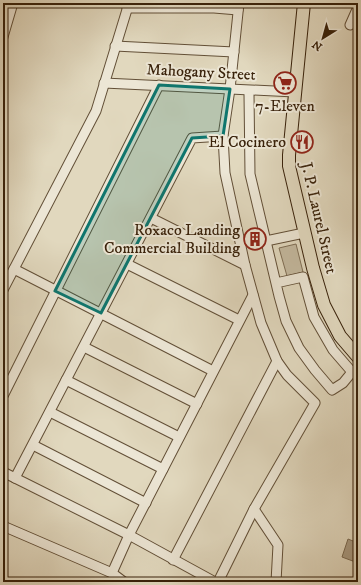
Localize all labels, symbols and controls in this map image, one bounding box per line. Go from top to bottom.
north arrow [303,18,343,58]
text: N [310,37,325,53]
street label: Mahogany Street [146,59,256,85]
supermarket icon: 7-Eleven [272,70,298,96]
place label: 7-Eleven [255,96,315,116]
restaurant icon: El Cocinero [289,129,315,155]
place label: El Cocinero [208,132,286,152]
street label: J. P. Laurel Street [296,158,342,276]
place label: Roxaco Landing Commercial Building [104,220,240,258]
building icon: Roxaco Landing Commercial Building [242,226,268,252]

